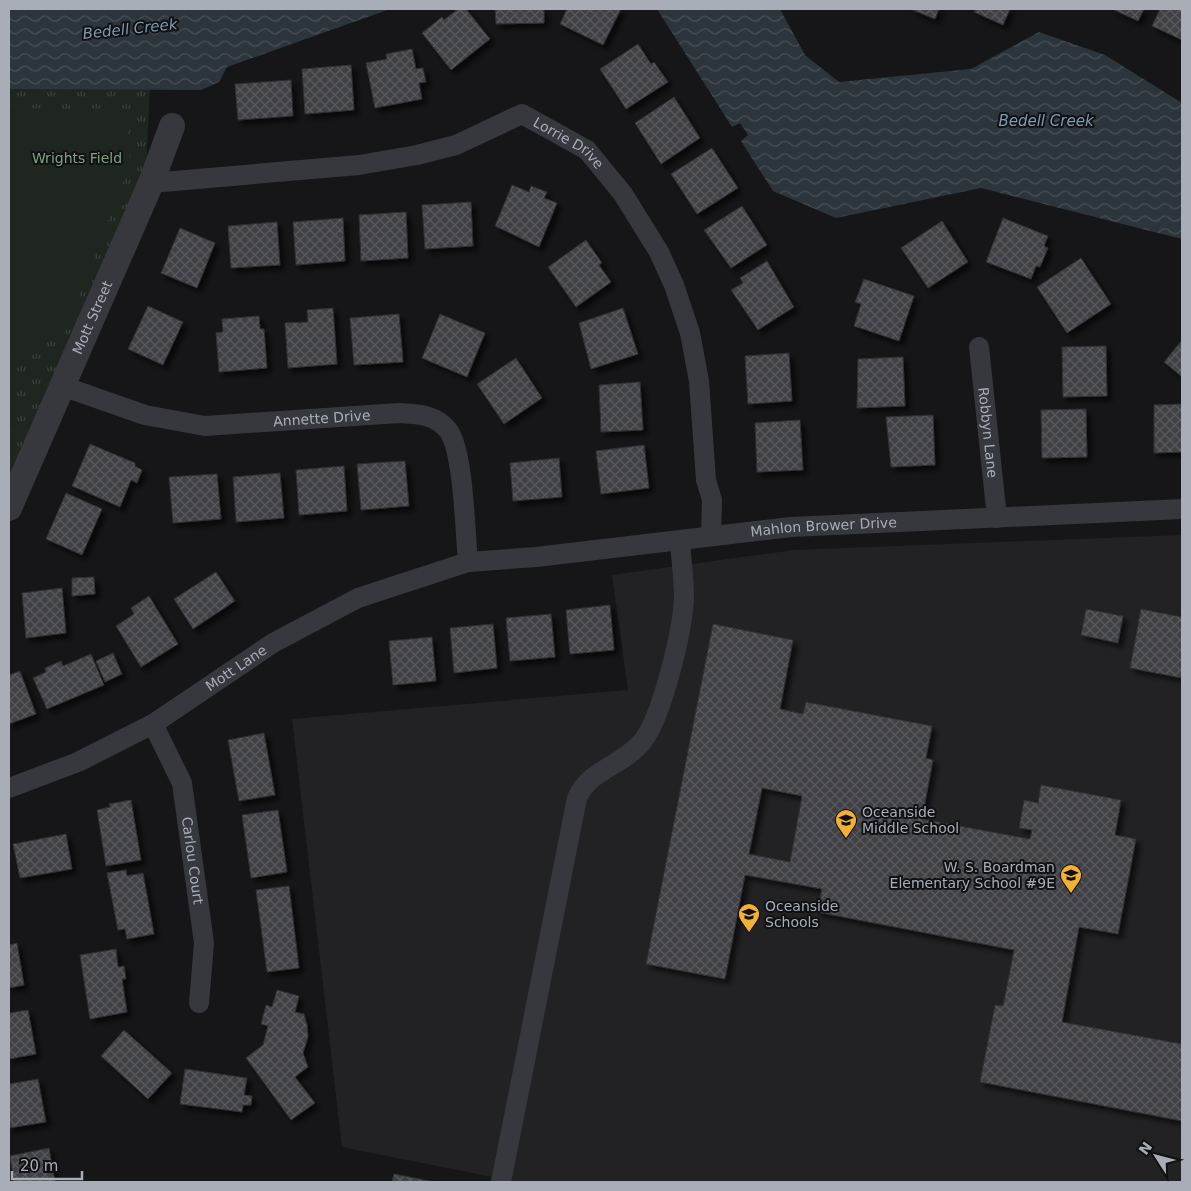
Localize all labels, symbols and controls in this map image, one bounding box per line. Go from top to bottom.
water label: Bedell Creek [82,15,180,43]
water label: Bedell Creek [998,112,1095,130]
street label: Lorrie Drive [531,114,607,172]
park label: Wrights Field [32,150,122,166]
street label: Mott Street [69,278,116,357]
street label: Robbyn Lane [975,386,1001,479]
street label: Annette Drive [273,407,371,429]
street label: Mahlon Brower Drive [750,514,897,540]
street label: Mott Lane [203,642,270,694]
place label: Oceanside Middle School [862,804,959,836]
school or university icon: Oceanside Middle School [834,808,858,839]
street label: Carlou Court [179,816,207,906]
place label: W. S. Boardman Elementary School #9E [890,859,1055,891]
school or university icon: W. S. Boardman Elementary School #9E [1059,863,1083,894]
place label: Oceanside Schools [765,898,838,930]
school or university icon: Oceanside Schools [737,902,761,933]
north arrow [1131,1131,1181,1181]
text: N [1136,1139,1155,1158]
scale bar [12,1148,82,1180]
text: 20 m [20,1157,58,1175]

